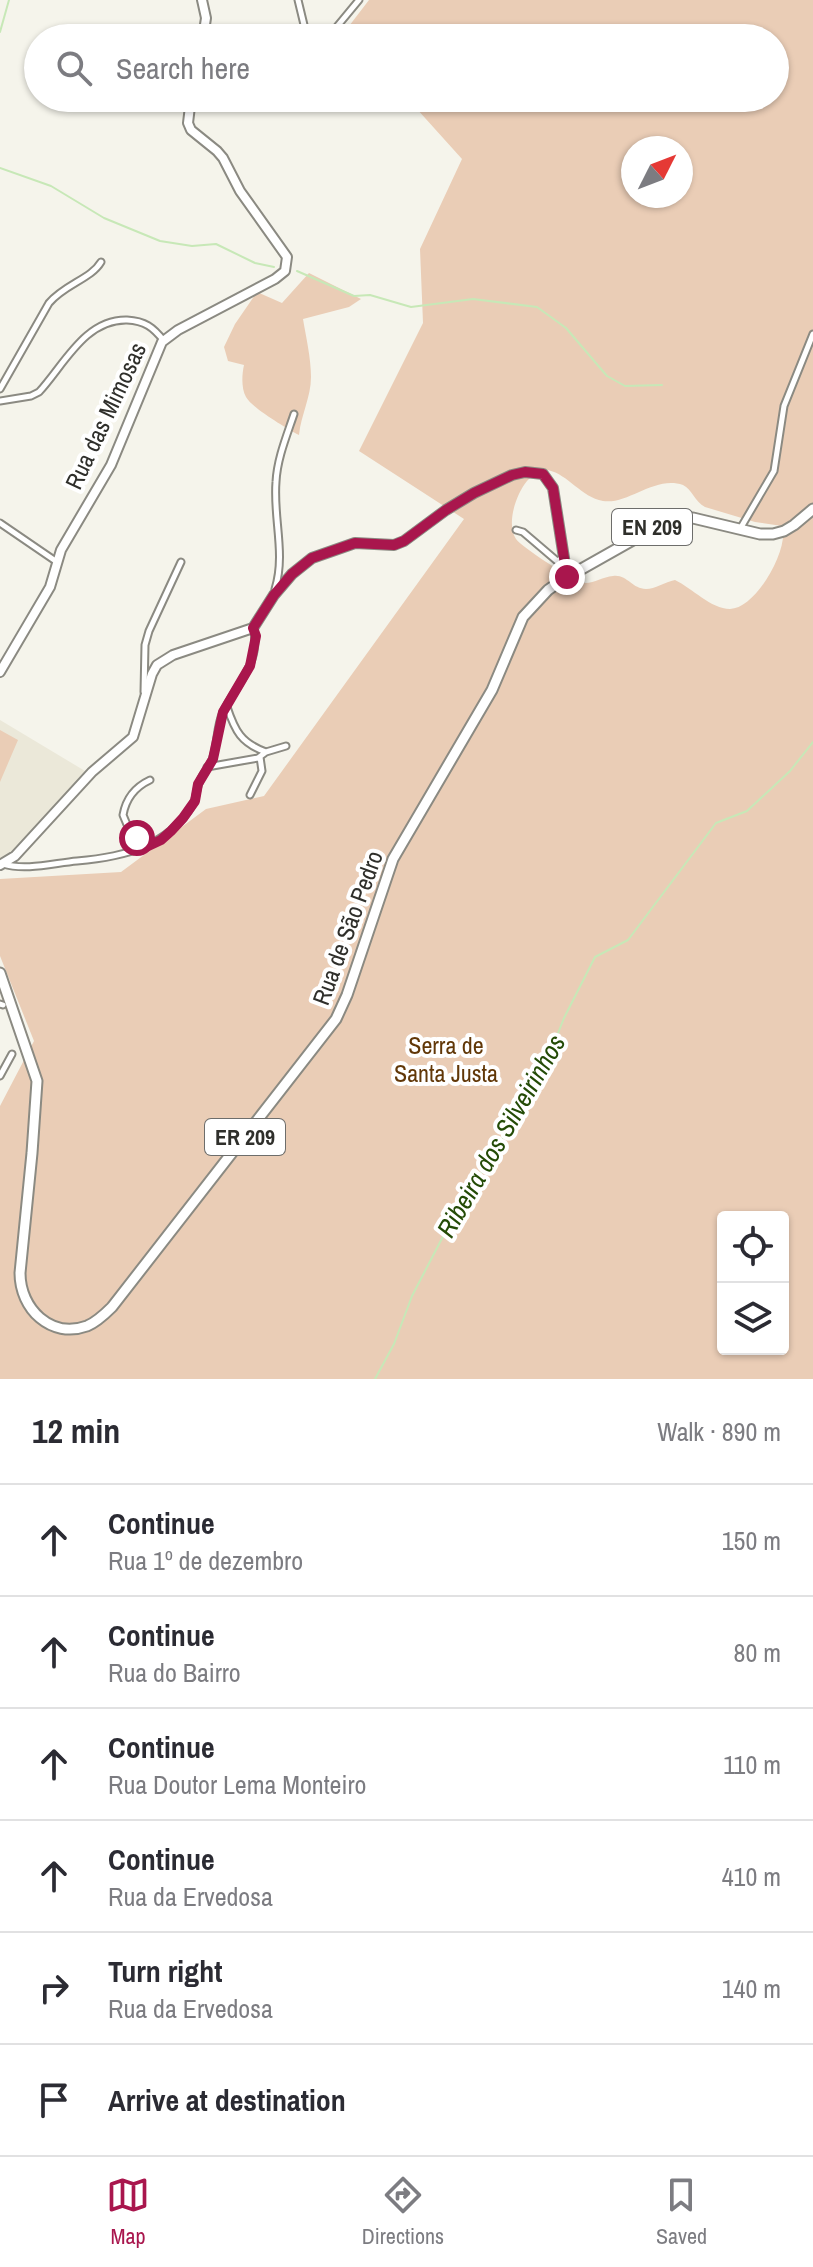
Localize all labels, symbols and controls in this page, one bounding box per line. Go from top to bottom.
search box [24,24,789,112]
icon: search [52,46,96,90]
text: Search here [116,48,250,88]
north arrow [621,136,693,208]
street label: Rua das Mimosas [57,337,153,494]
road number: EN 209 [612,509,692,545]
route end [549,559,585,595]
route start [119,820,155,856]
street label: Rua de São Pedro [304,846,390,1009]
water label: Ribeira dos Silveirinhos [428,1028,573,1244]
park label: Serra de Santa Justa [394,1029,498,1089]
road number: ER 209 [205,1119,285,1155]
map controls [717,1211,789,1355]
button: locate [717,1211,789,1283]
button: layers [717,1283,789,1355]
text: 12 min [32,1408,120,1454]
text: Walk · 890 m [657,1414,781,1449]
text: Continue [108,1503,215,1543]
icon: ahead [32,1518,76,1562]
text: 150 m [722,1523,781,1558]
text: Rua 1º de dezembro [108,1543,303,1578]
text: Continue [108,1615,215,1655]
icon: ahead [32,1630,76,1674]
text: 80 m [734,1635,781,1670]
text: Rua do Bairro [108,1655,241,1690]
text: Continue [108,1727,215,1767]
icon: ahead [32,1742,76,1786]
text: 110 m [723,1747,781,1782]
text: Rua Doutor Lema Monteiro [108,1767,366,1802]
text: Continue [108,1839,215,1879]
icon: ahead [32,1854,76,1898]
text: 410 m [722,1859,781,1894]
text: Rua da Ervedosa [108,1879,273,1914]
text: Turn right [108,1951,222,1991]
icon: right [32,1966,76,2010]
text: 140 m [722,1971,781,2006]
text: Rua da Ervedosa [108,1991,273,2026]
icon: arrive [32,2078,76,2122]
text: Arrive at destination [108,2080,346,2120]
tab: Map [106,2173,150,2251]
tab: Directions [362,2173,444,2251]
tab: Saved [656,2173,707,2251]

